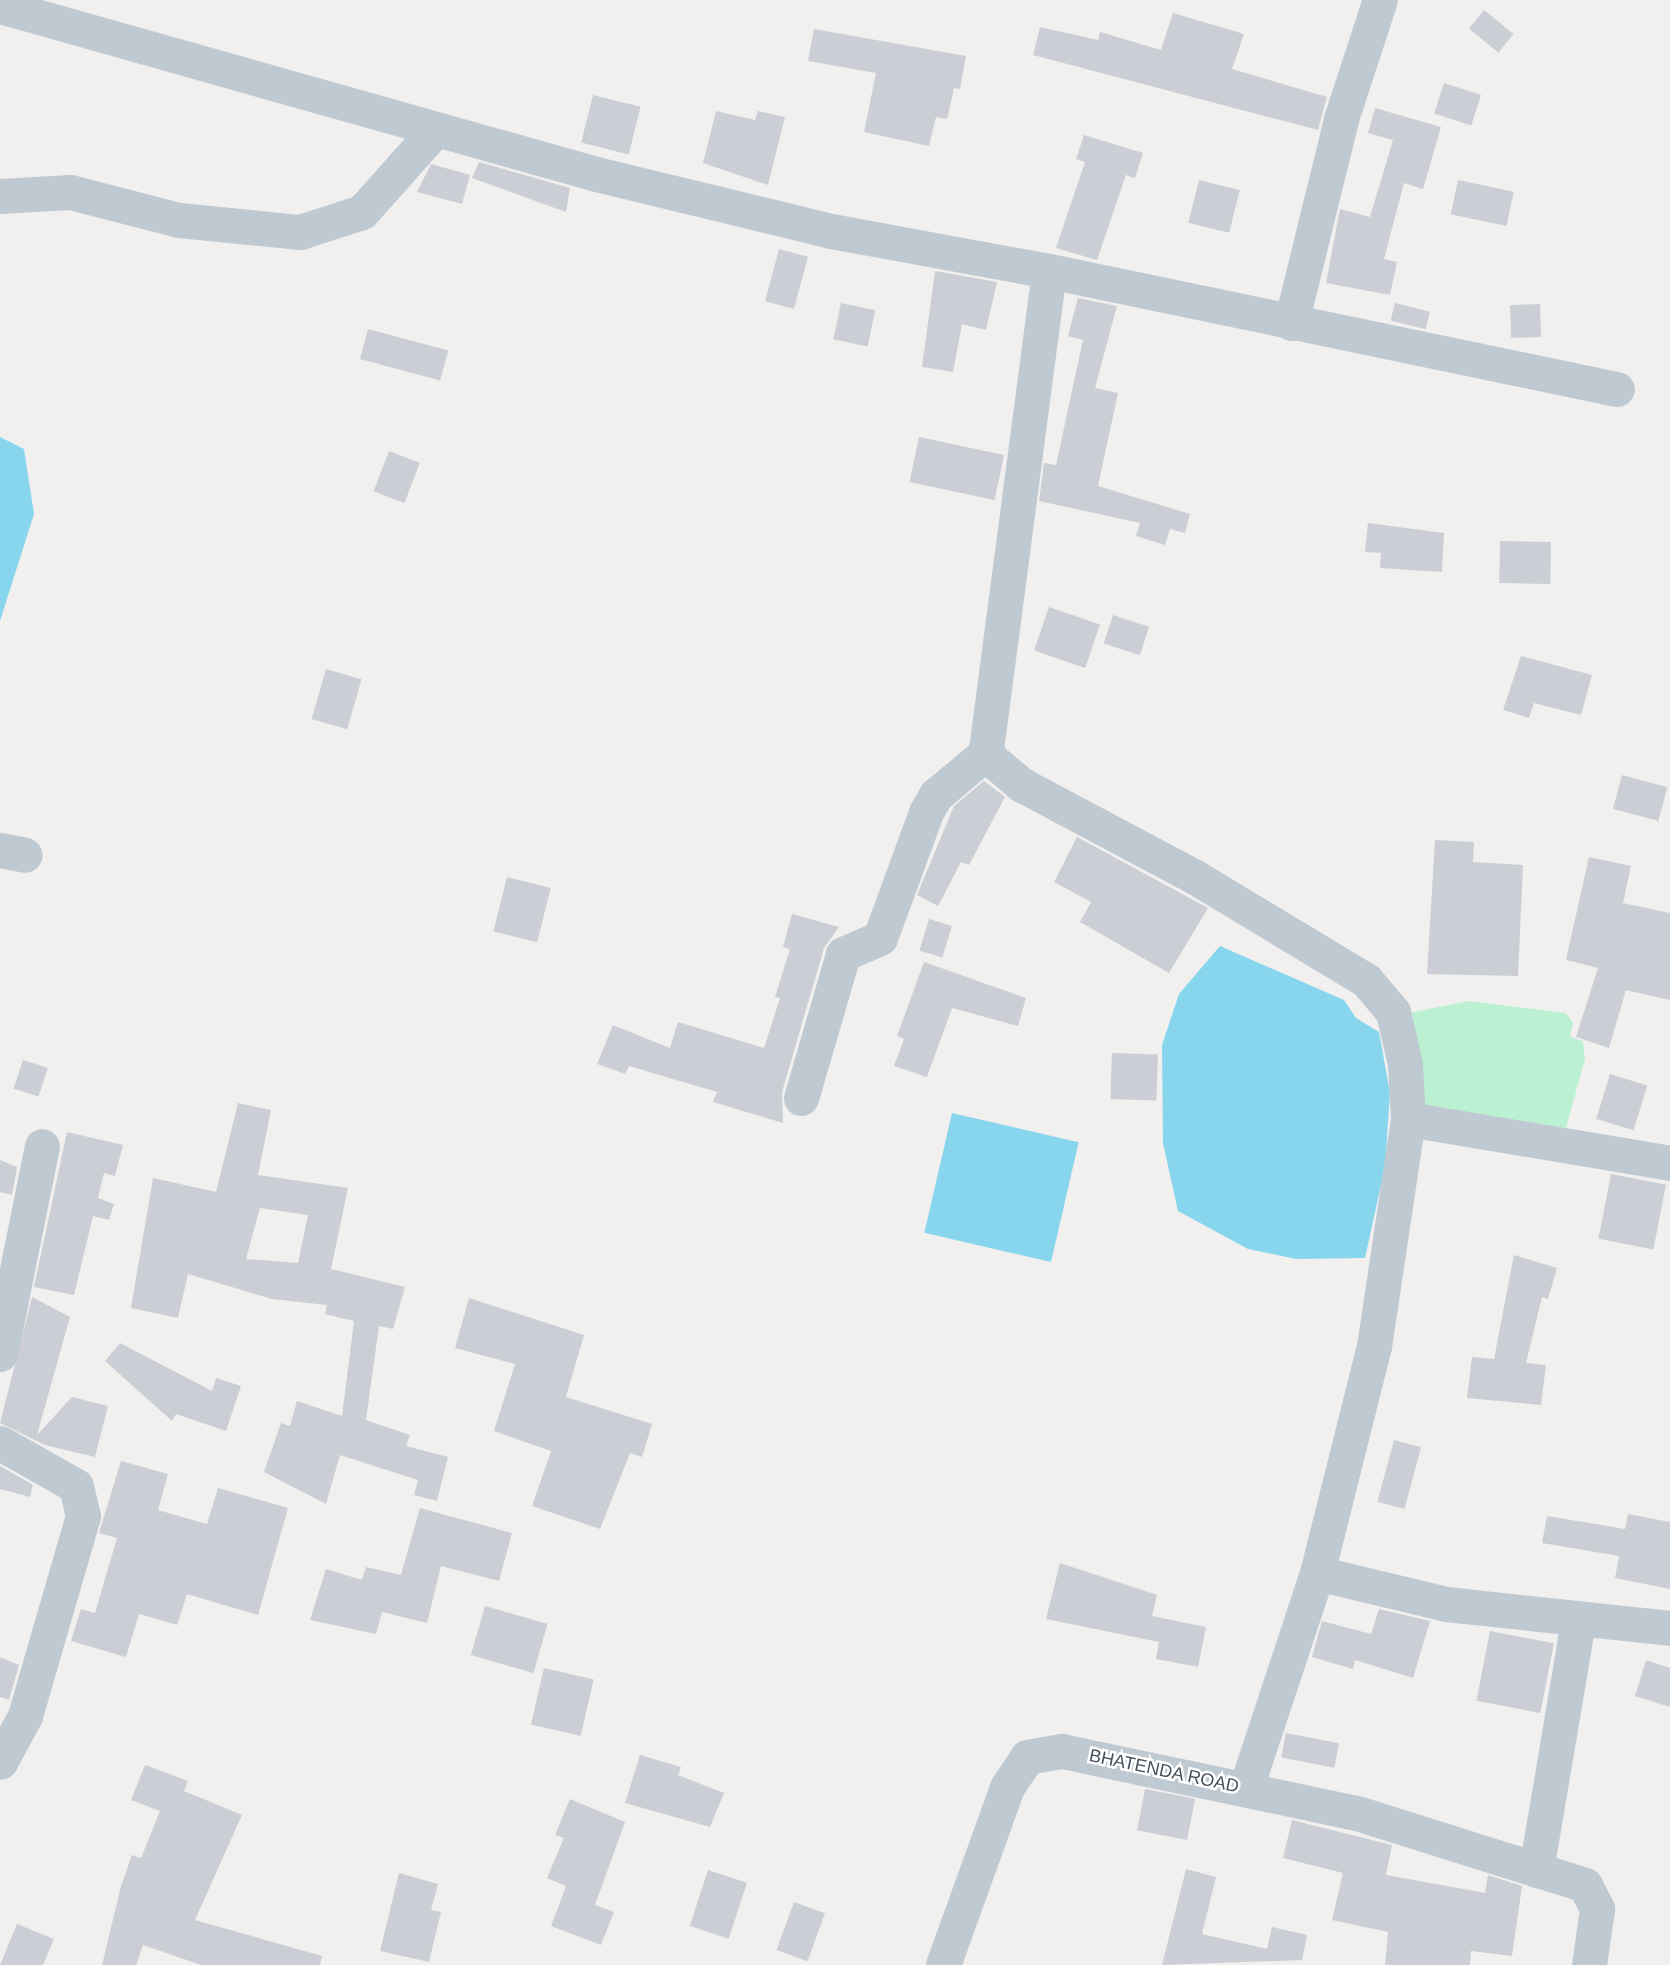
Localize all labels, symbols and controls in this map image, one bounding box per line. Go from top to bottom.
street label: BHATENDA ROAD [1087,1744,1241,1798]

